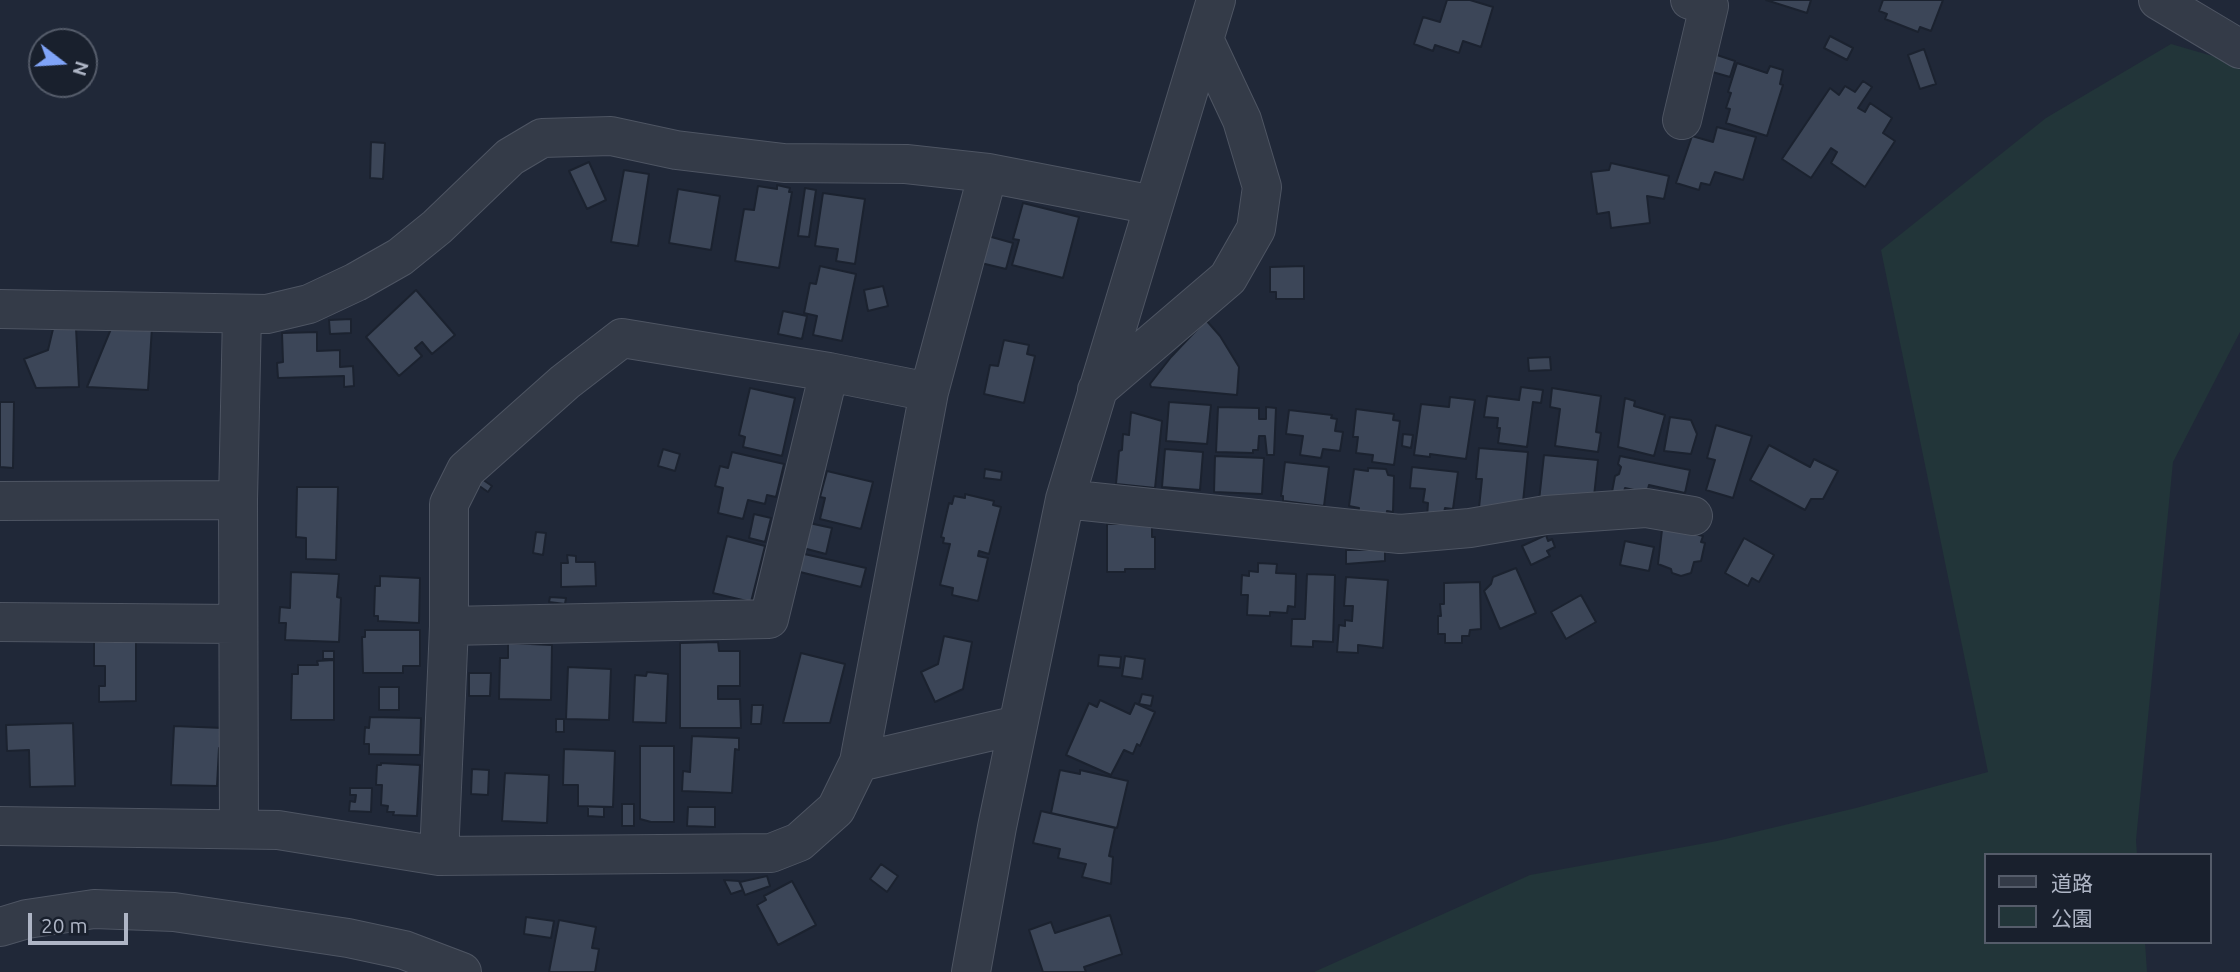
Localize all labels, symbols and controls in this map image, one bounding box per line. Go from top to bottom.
north arrow [28,28,98,98]
text: N [69,59,94,79]
legend [1984,853,2212,944]
text: 道路 [2051,871,2093,895]
scale bar [32,898,131,942]
text: 公園 [2051,906,2093,930]
text: 20 m [41,913,88,937]

